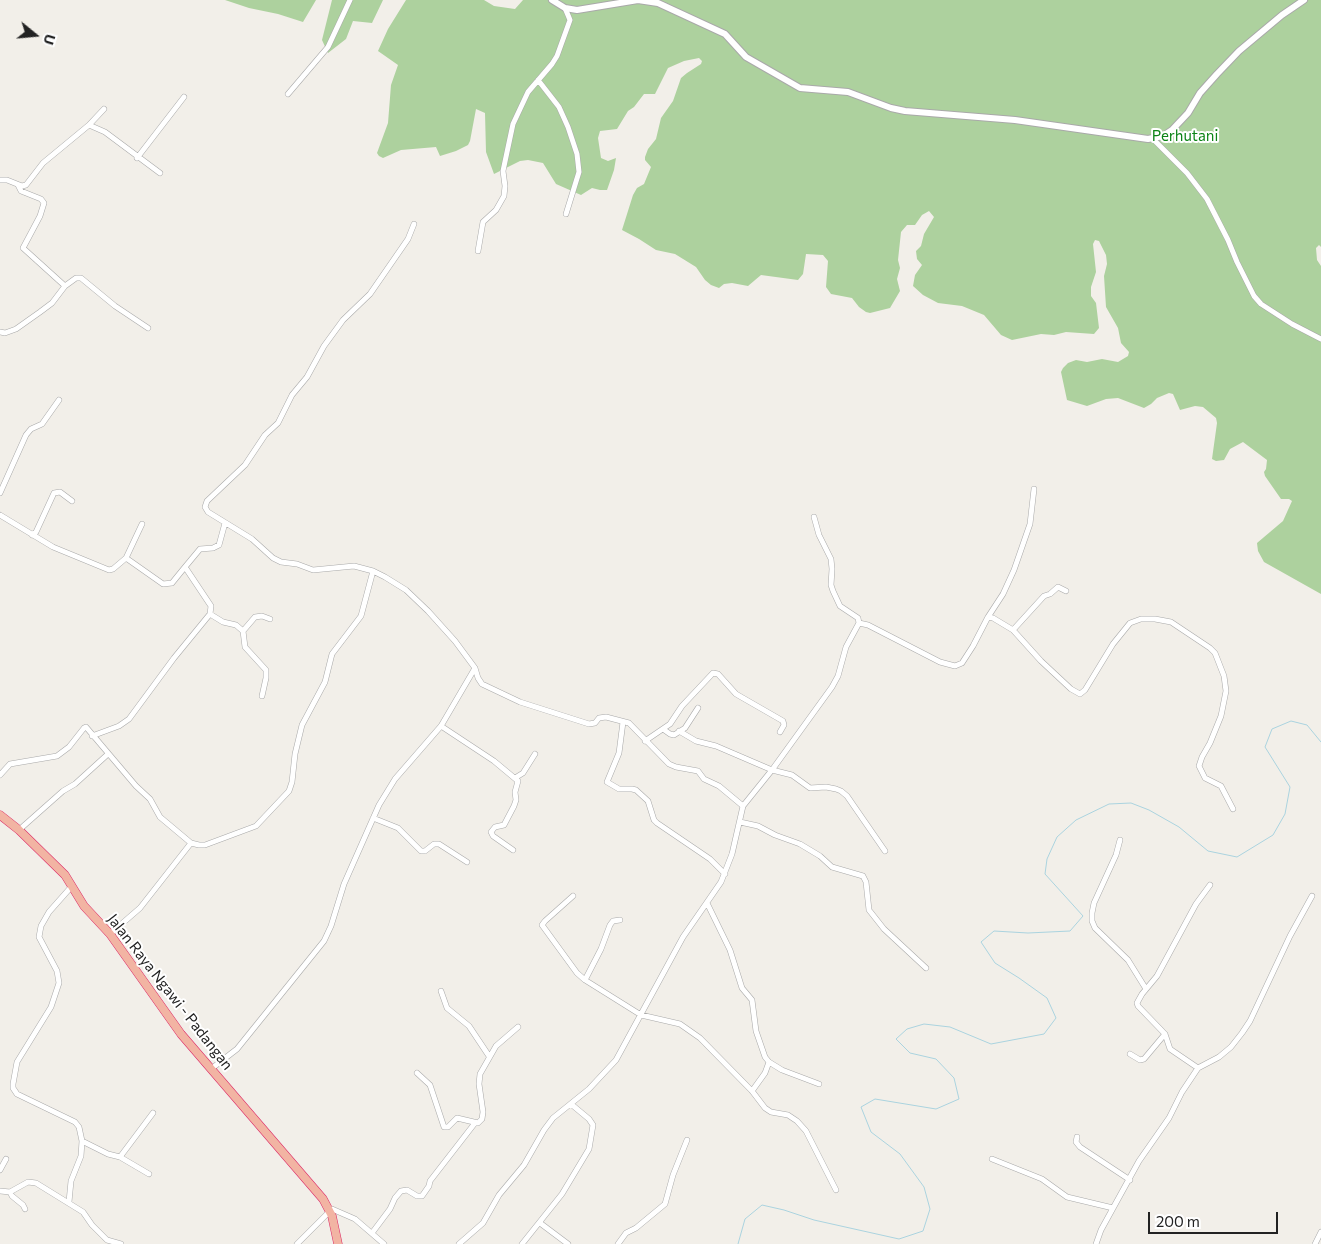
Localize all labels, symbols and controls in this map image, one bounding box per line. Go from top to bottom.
north arrow [10,10,60,60]
text: U [40,32,59,47]
park label: Perhutani [1152,127,1218,145]
street label: Jalan Raya Ngawi - Padangan [103,910,237,1074]
scale bar [1151,1202,1281,1234]
text: 200 m [1156,1212,1200,1230]

